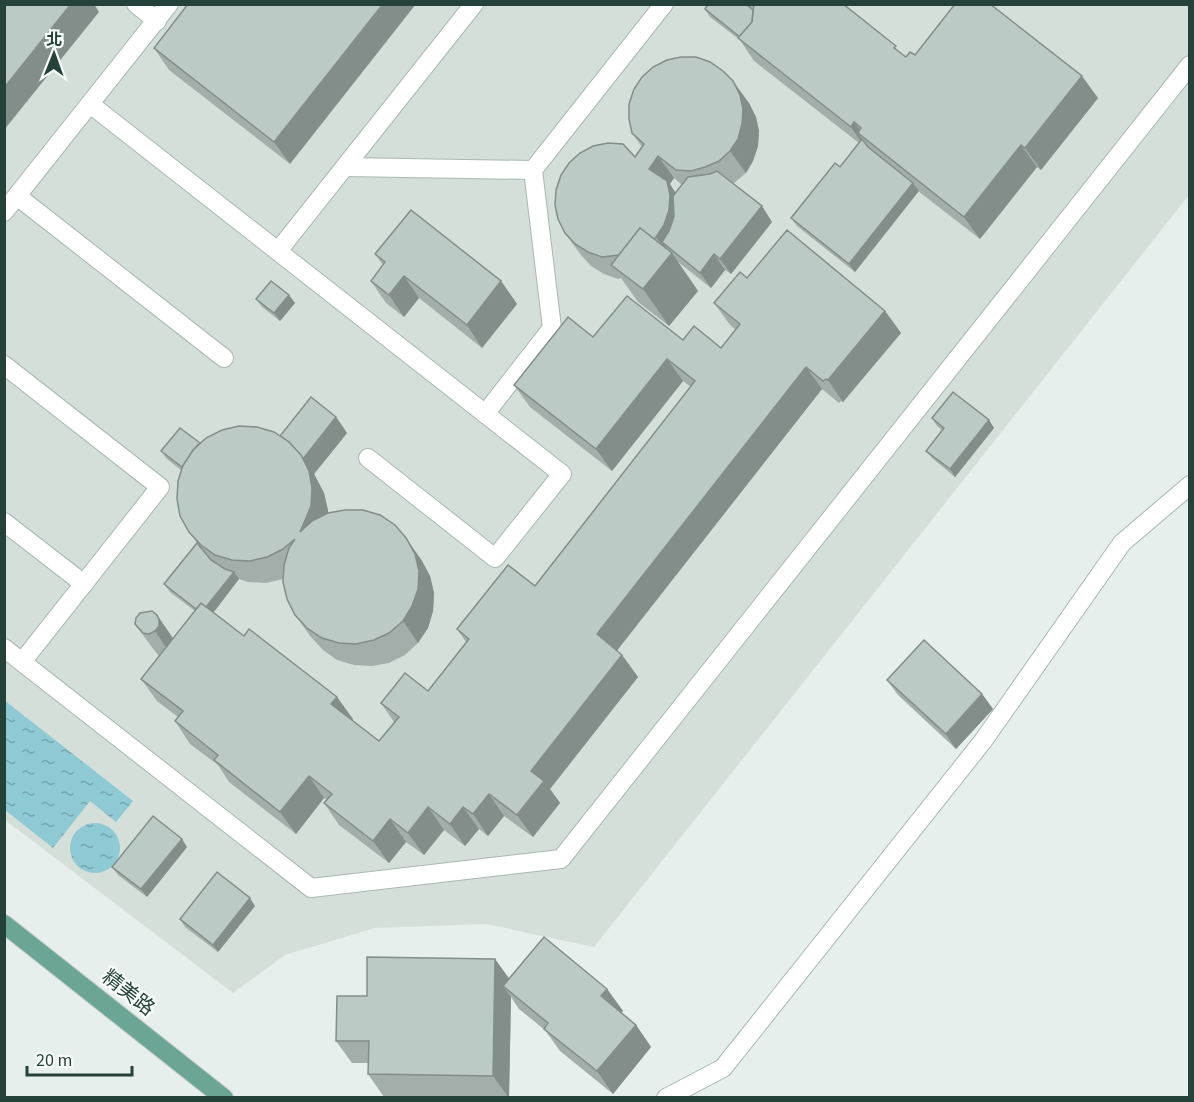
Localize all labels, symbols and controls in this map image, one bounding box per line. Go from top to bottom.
north arrow [24,24,84,84]
text: 北 [46,29,62,51]
street label: 精美路 [96,963,160,1023]
scale bar [27,1039,132,1077]
text: 20 m [36,1048,72,1073]

